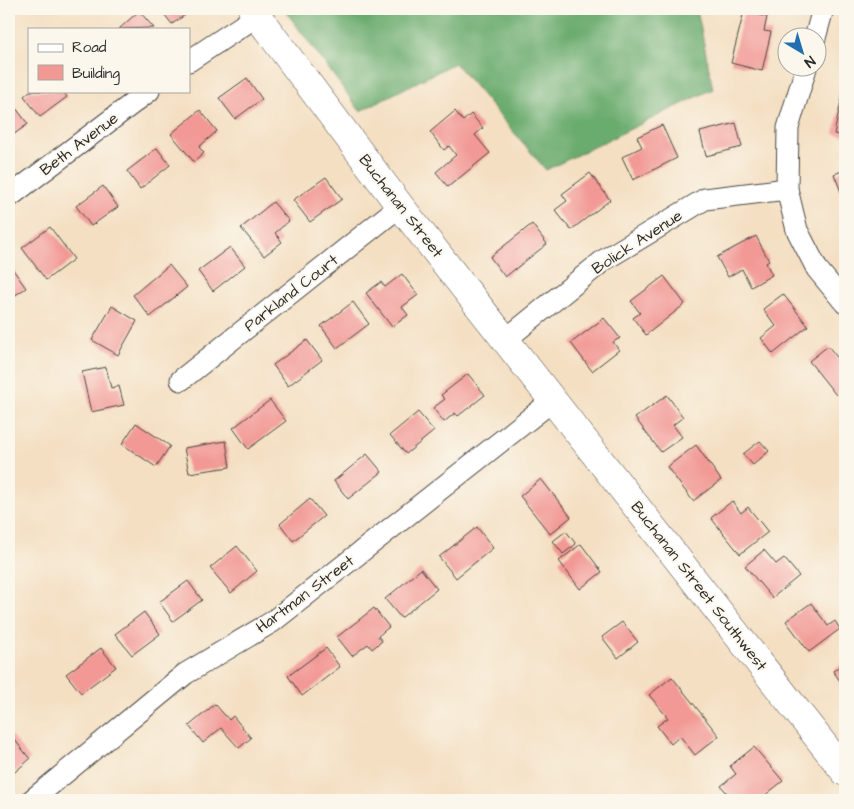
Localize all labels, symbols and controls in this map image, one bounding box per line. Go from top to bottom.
legend [28,28,190,92]
north arrow [776,28,826,78]
text: Road [72,37,107,58]
text: N [800,51,819,72]
text: Building [72,63,120,85]
street label: Beth Avenue [35,107,123,181]
street label: Buchanan Street [354,150,449,263]
street label: Bolick Avenue [588,204,687,279]
street label: Parkland Court [239,249,343,337]
street label: Buchanan Street Southwest [626,497,773,676]
street label: Hartman Street [251,550,359,638]

